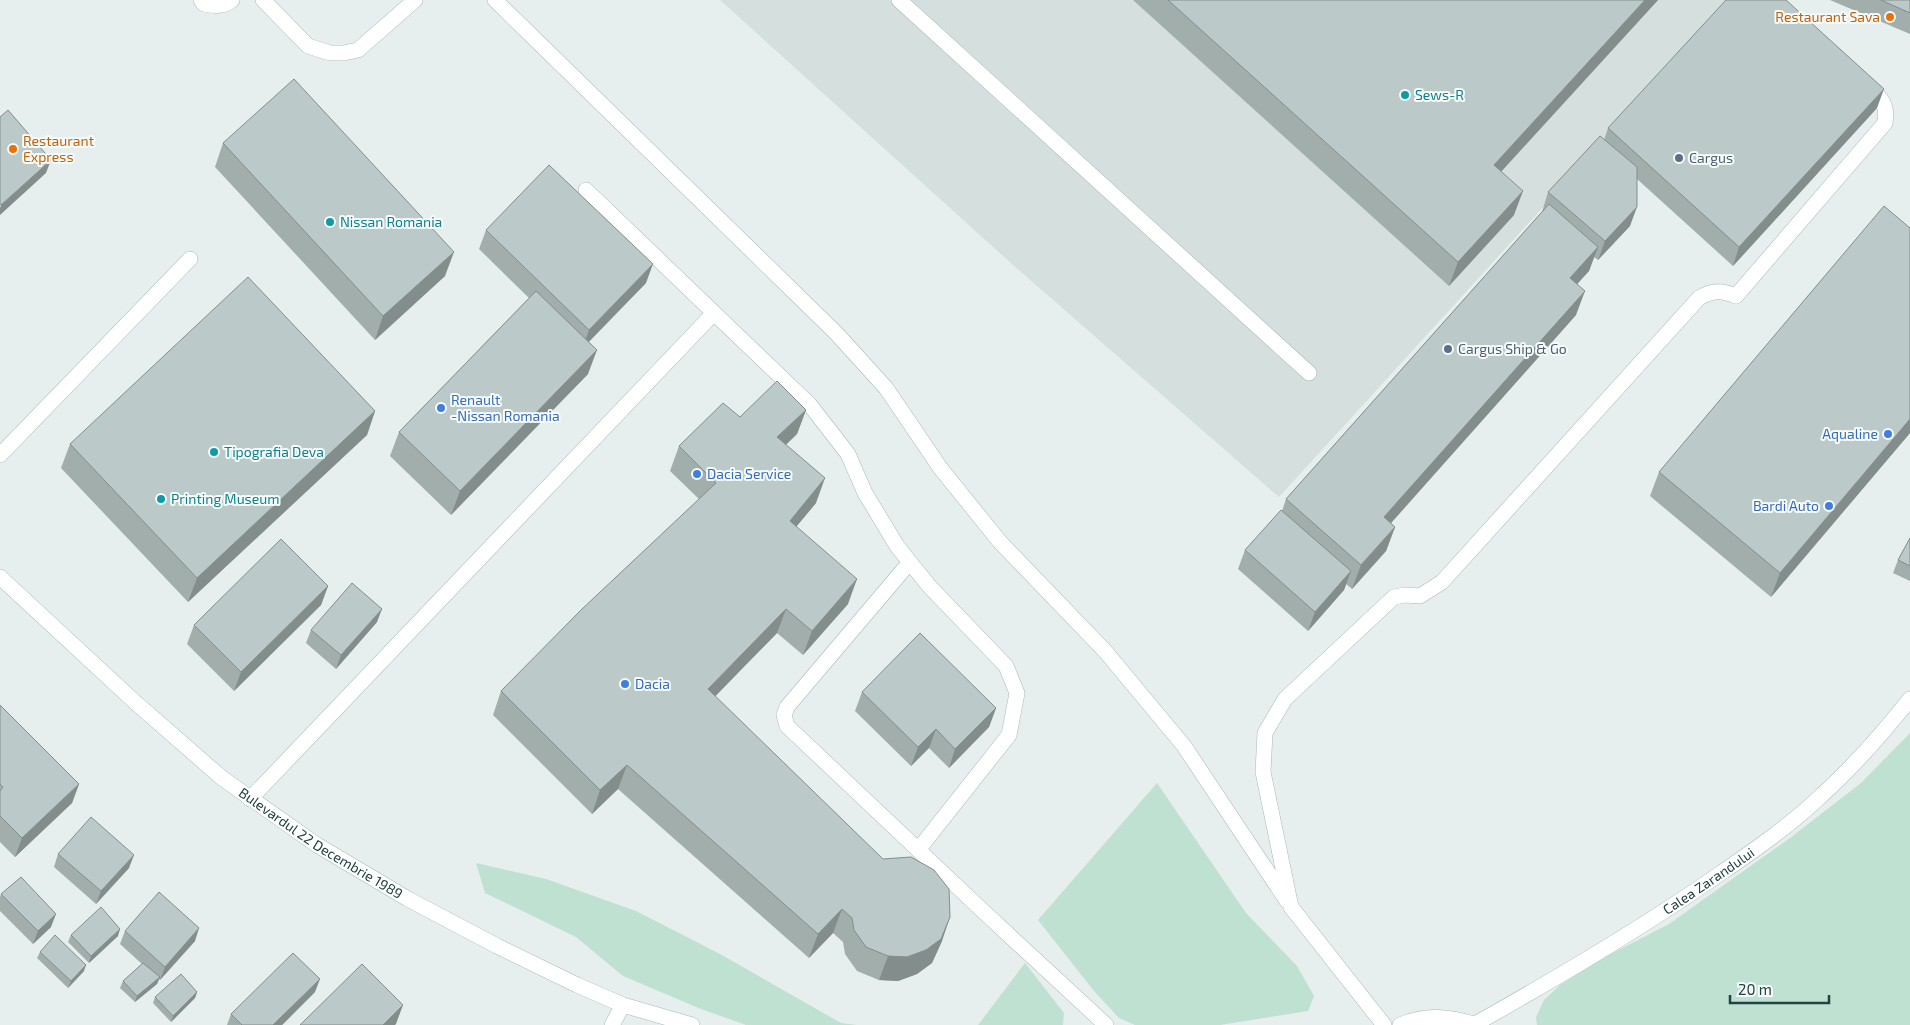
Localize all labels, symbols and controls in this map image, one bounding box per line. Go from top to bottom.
place label: Restaurant Sava [1775,8,1880,25]
marker: Restaurant Sava [1884,11,1896,23]
place label: Sews-R [1415,86,1464,103]
marker: Sews-R [1399,89,1411,101]
place label: Restaurant Express [23,132,94,165]
marker: Restaurant Express [7,143,19,155]
place label: Cargus [1689,149,1733,166]
marker: Cargus [1673,152,1685,164]
place label: Nissan Romania [340,213,442,230]
marker: Nissan Romania [324,216,336,228]
place label: Cargus Ship & Go [1458,340,1567,357]
marker: Cargus Ship & Go [1442,343,1454,355]
place label: Renault -Nissan Romania [451,391,560,424]
marker: Renault -Nissan Romania [435,402,447,414]
place label: Aqualine [1822,425,1878,442]
marker: Aqualine [1882,428,1894,440]
place label: Tipografia Deva [224,443,324,460]
marker: Tipografia Deva [208,446,220,458]
place label: Dacia Service [707,465,791,482]
marker: Dacia Service [691,468,703,480]
place label: Printing Museum [171,490,280,507]
marker: Printing Museum [155,493,167,505]
place label: Bardi Auto [1753,497,1819,514]
marker: Bardi Auto [1823,500,1835,512]
place label: Dacia [635,675,670,692]
marker: Dacia [619,678,631,690]
street label: Bulevardul 22 Decembrie 1989 [236,784,406,902]
street label: Calea Zarandului [1659,844,1757,918]
scale bar [1730,972,1829,1004]
text: 20 m [1738,980,1772,998]

